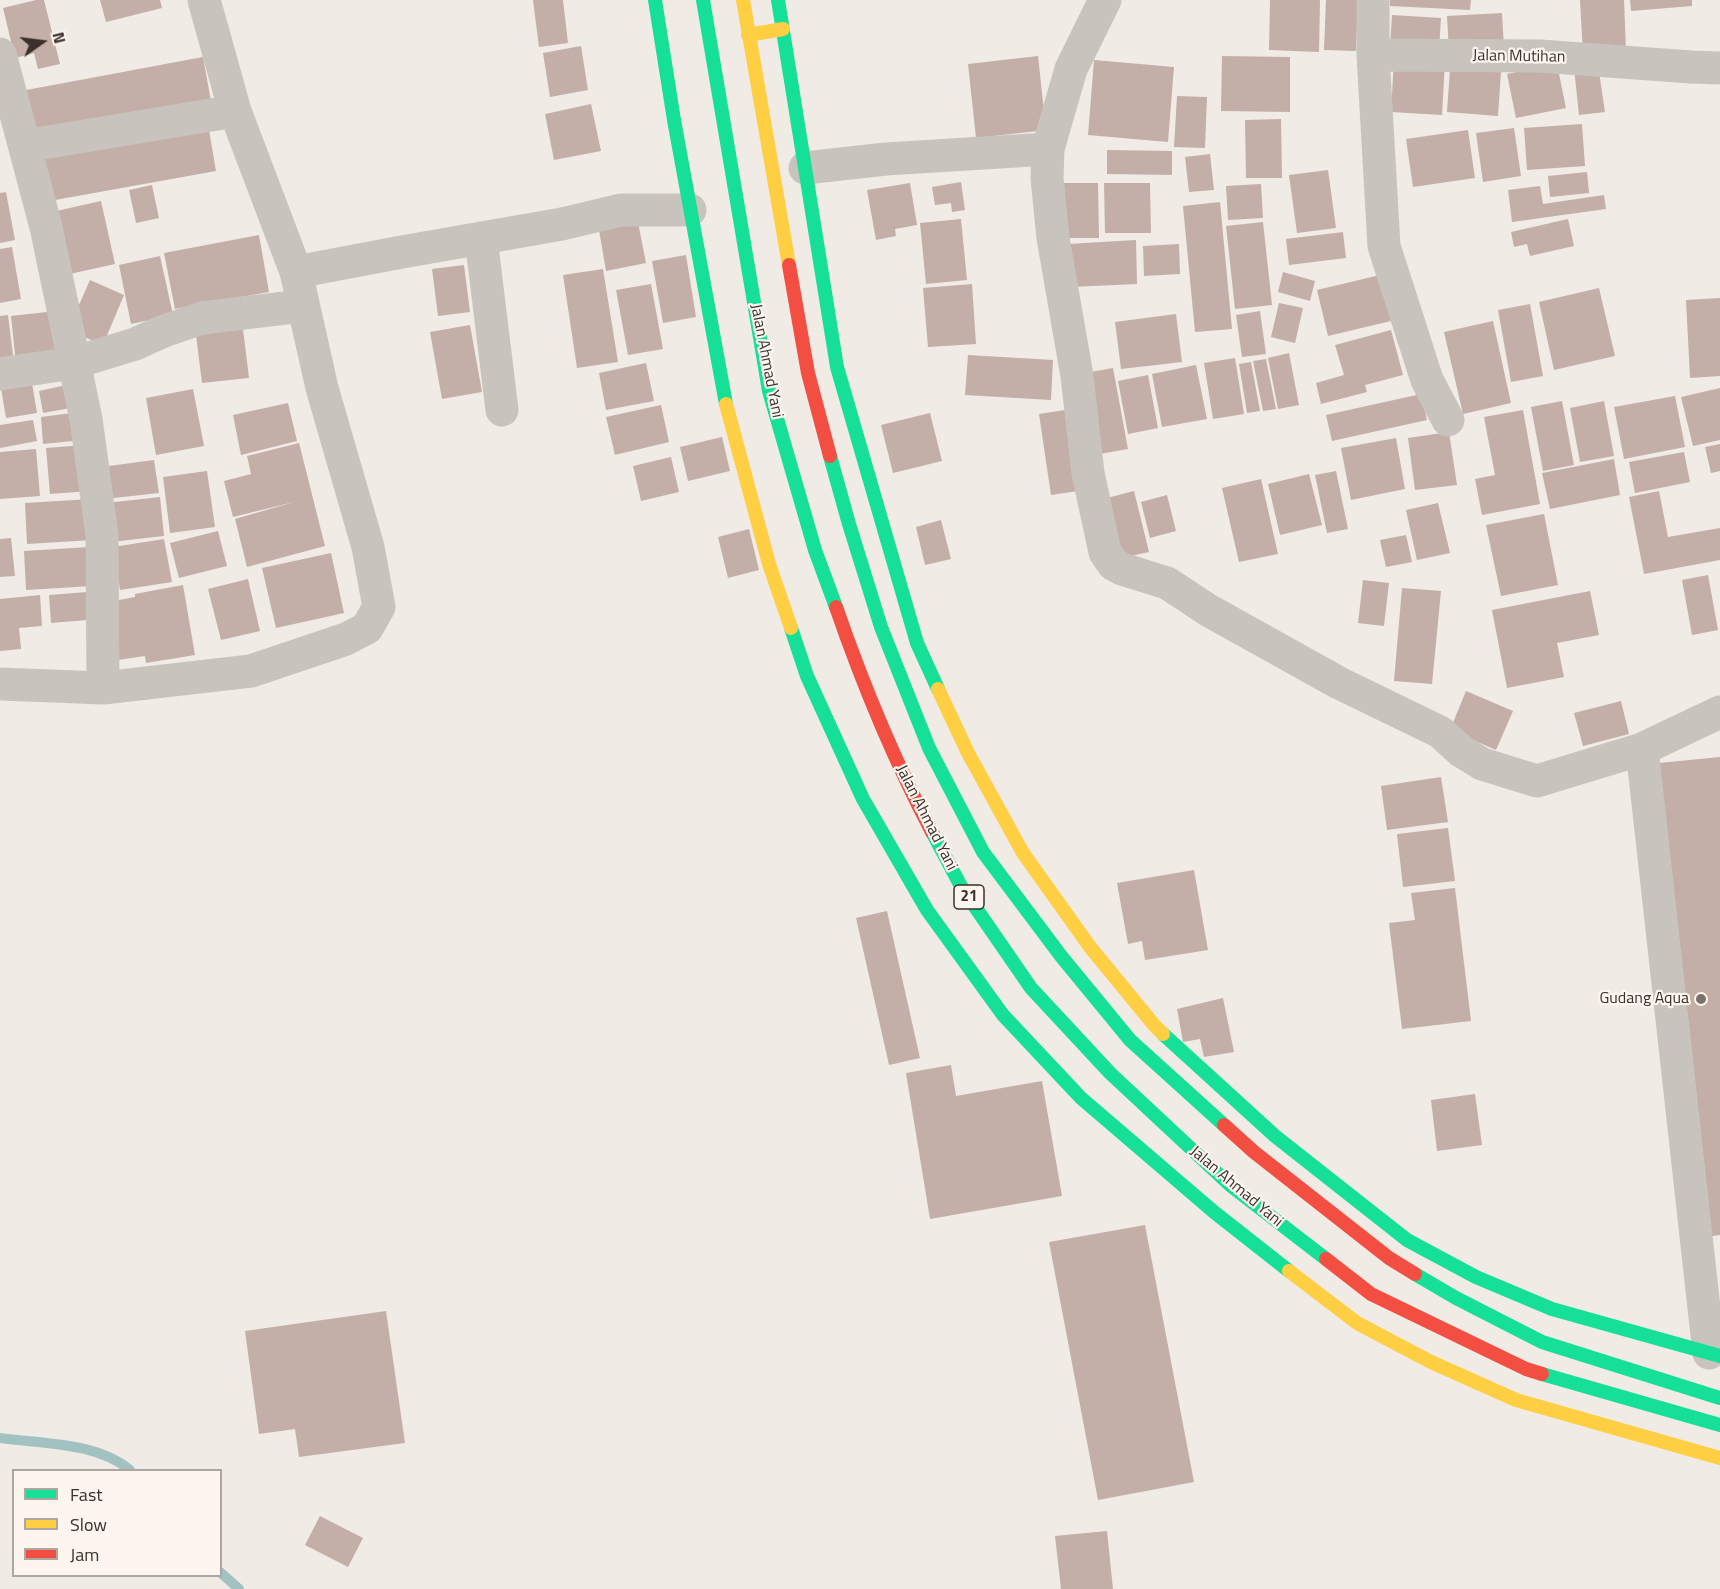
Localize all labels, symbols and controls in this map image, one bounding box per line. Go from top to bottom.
north arrow [12,12,72,72]
text: N [46,29,72,46]
street label: Jalan Mutihan [1472,47,1566,67]
street label: Jalan Ahmad Yani [746,302,786,420]
street label: Jalan Ahmad Yani [891,762,961,874]
road number: 21 [954,885,984,909]
place label: Gudang Aqua [1599,989,1689,1009]
marker: Gudang Aqua [1694,992,1708,1006]
street label: Jalan Ahmad Yani [1186,1142,1286,1232]
legend [12,1469,222,1577]
text: Fast [70,1481,103,1508]
text: Slow [70,1511,107,1538]
text: Jam [70,1541,99,1568]

